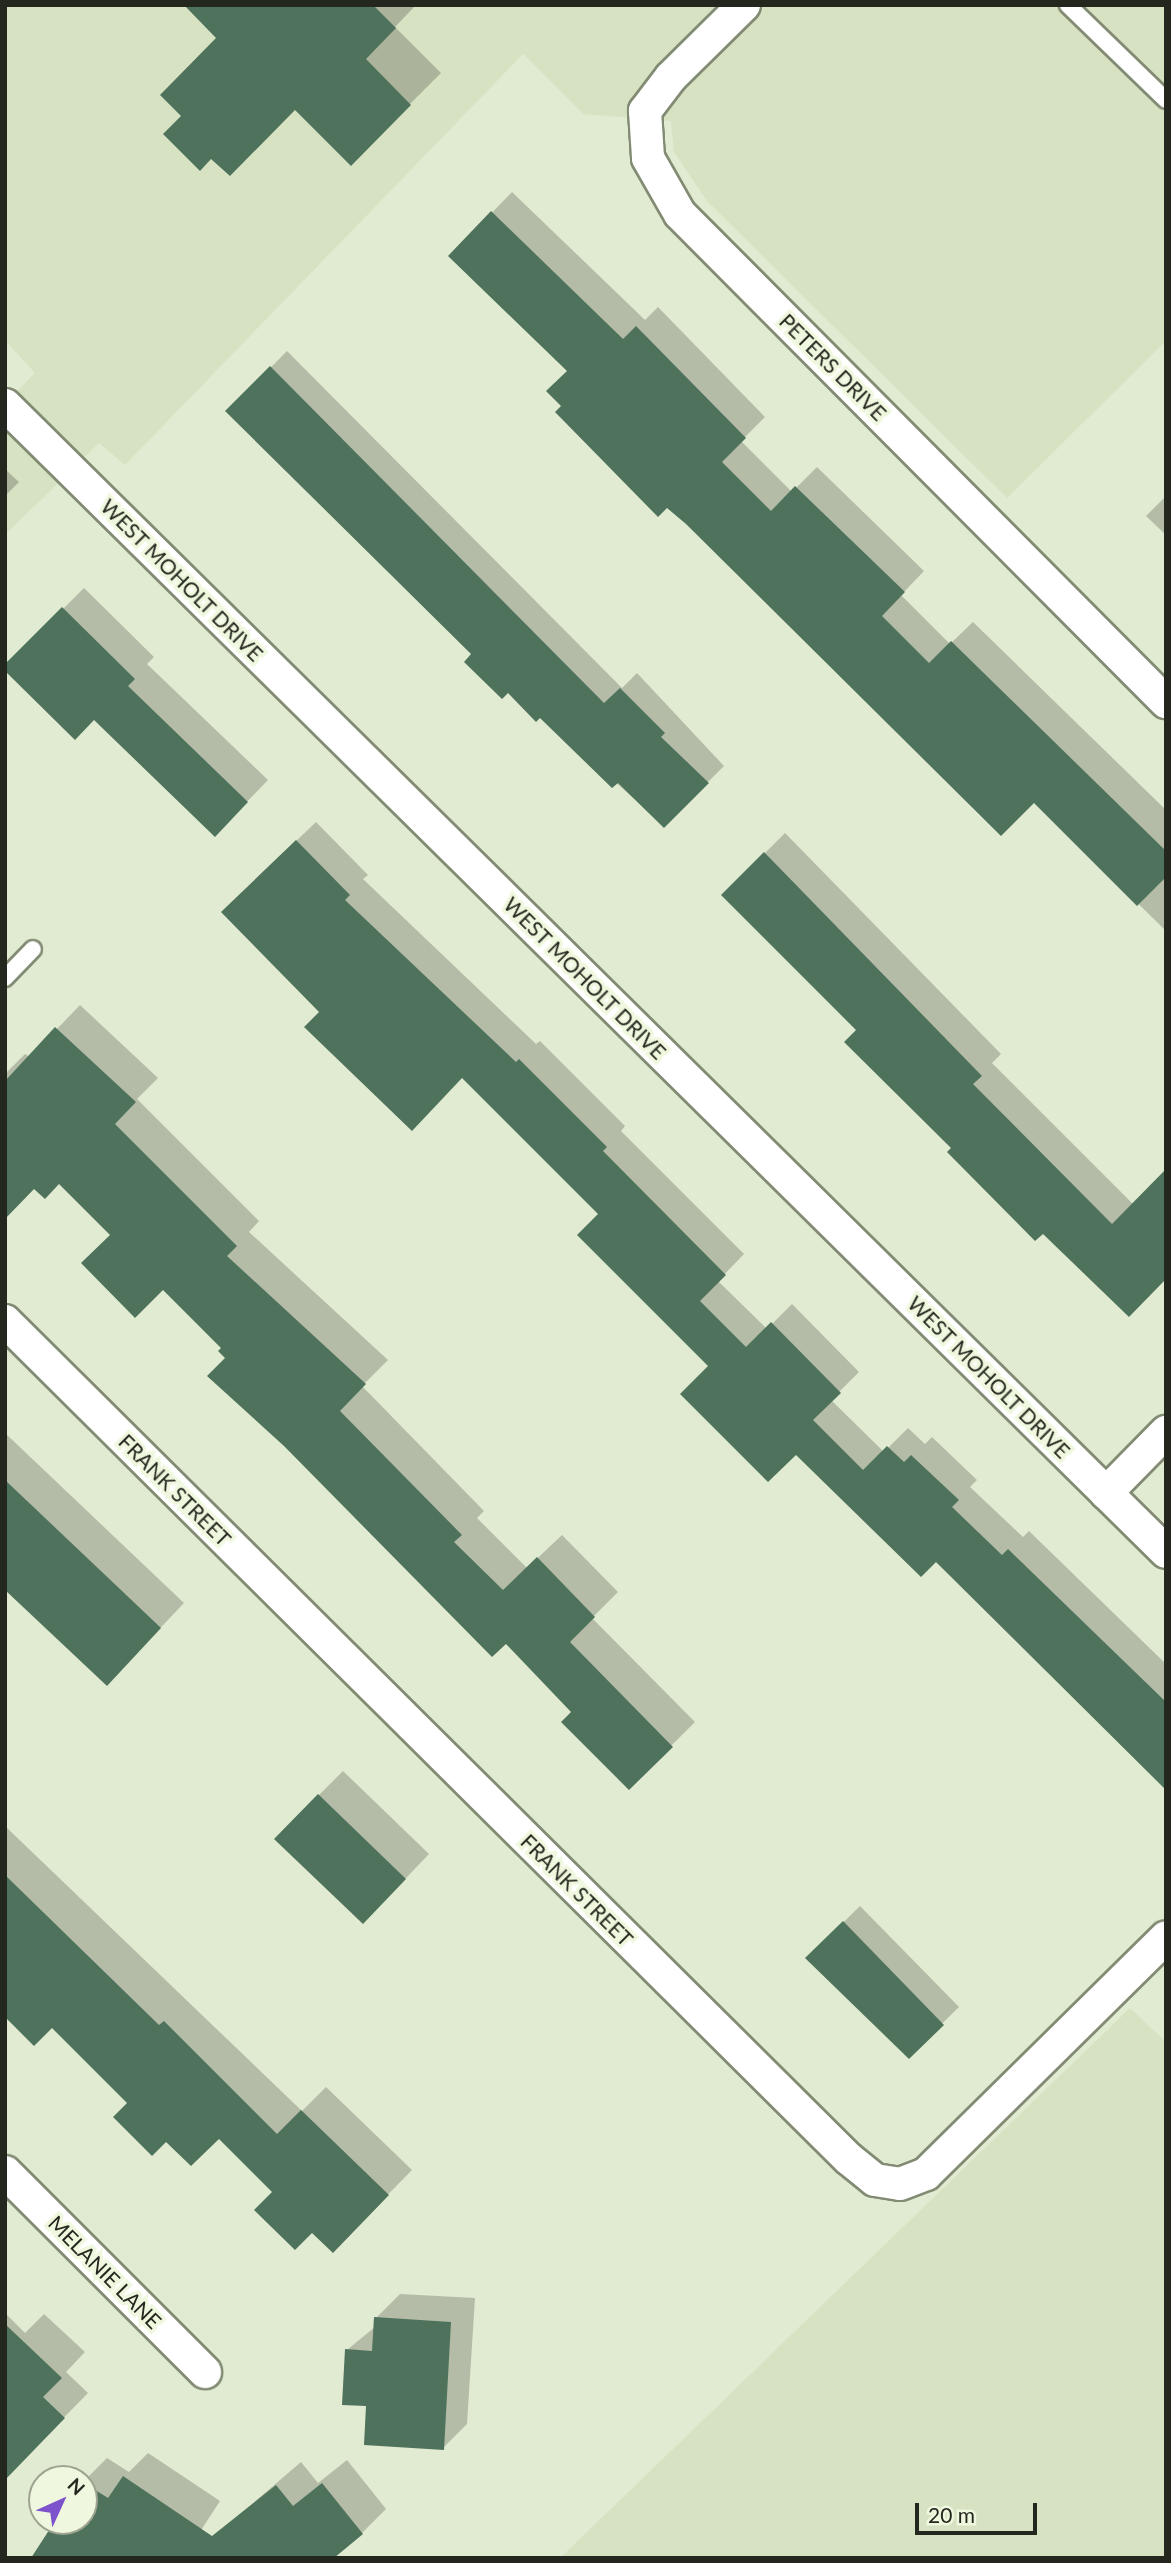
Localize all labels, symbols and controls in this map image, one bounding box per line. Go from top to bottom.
street label: PETERS DRIVE [774,308,892,426]
street label: WEST MOHOLT DRIVE [95,493,269,667]
street label: WEST MOHOLT DRIVE [498,891,672,1065]
street label: WEST MOHOLT DRIVE [902,1290,1076,1464]
street label: FRANK STREET [114,1429,236,1551]
street label: FRANK STREET [516,1829,638,1951]
street label: MELANIE LANE [43,2210,167,2334]
north arrow [28,2465,98,2535]
text: N [63,2473,90,2500]
scale bar [919,2490,1042,2534]
text: 20 m [928,2502,975,2527]

